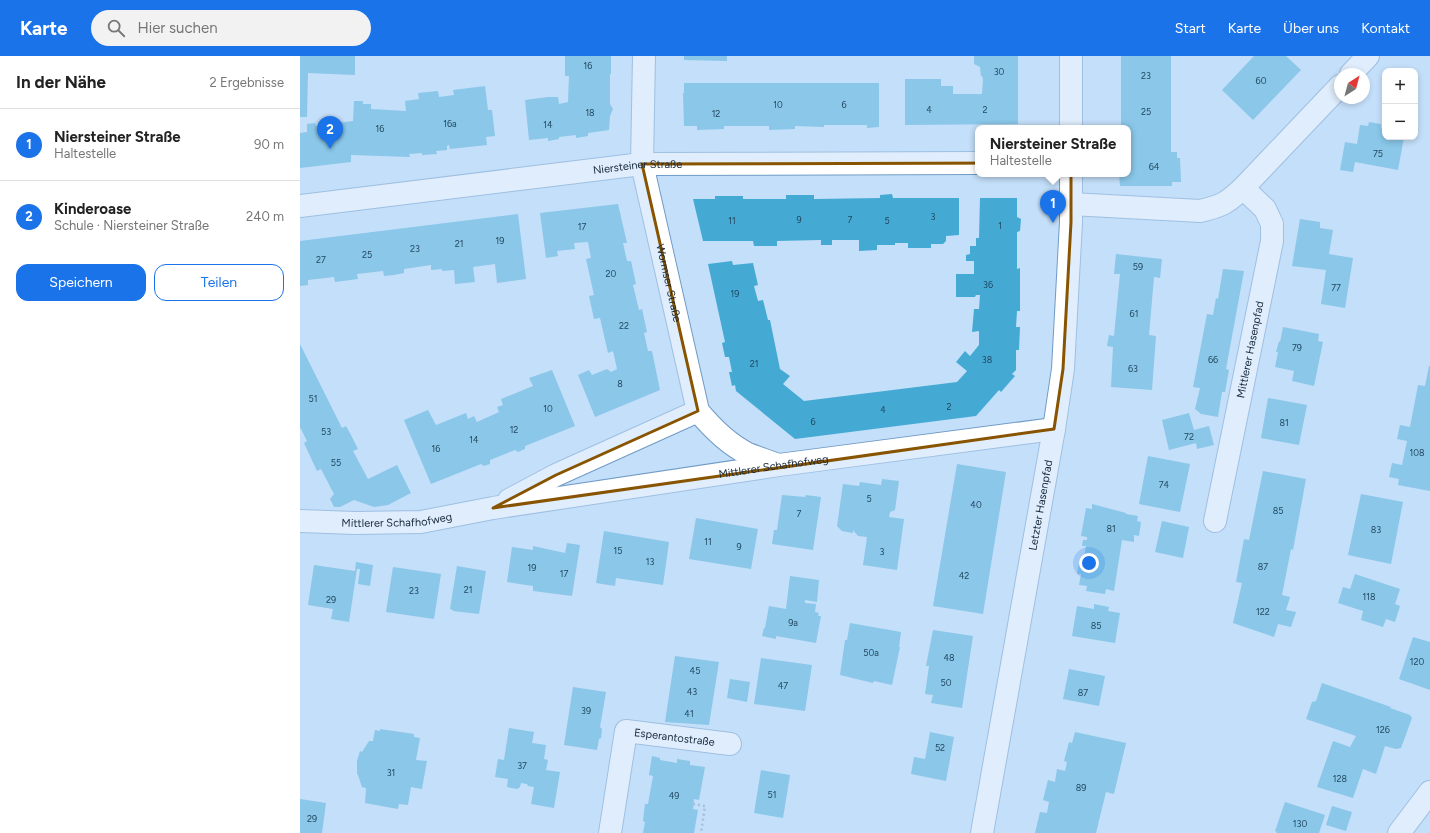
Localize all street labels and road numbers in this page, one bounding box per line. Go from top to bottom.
street label: Niersteiner Straße [592,157,682,176]
street label: Wormser Straße [654,243,684,323]
street label: Mittlerer Hasenpfad [1234,300,1266,399]
street label: Mittlerer Schafhofweg [718,452,829,481]
street label: Letzter Hasenpfad [1026,459,1055,551]
street label: Mittlerer Schafhofweg [341,510,453,530]
street label: Esperantostraße [633,726,715,749]

